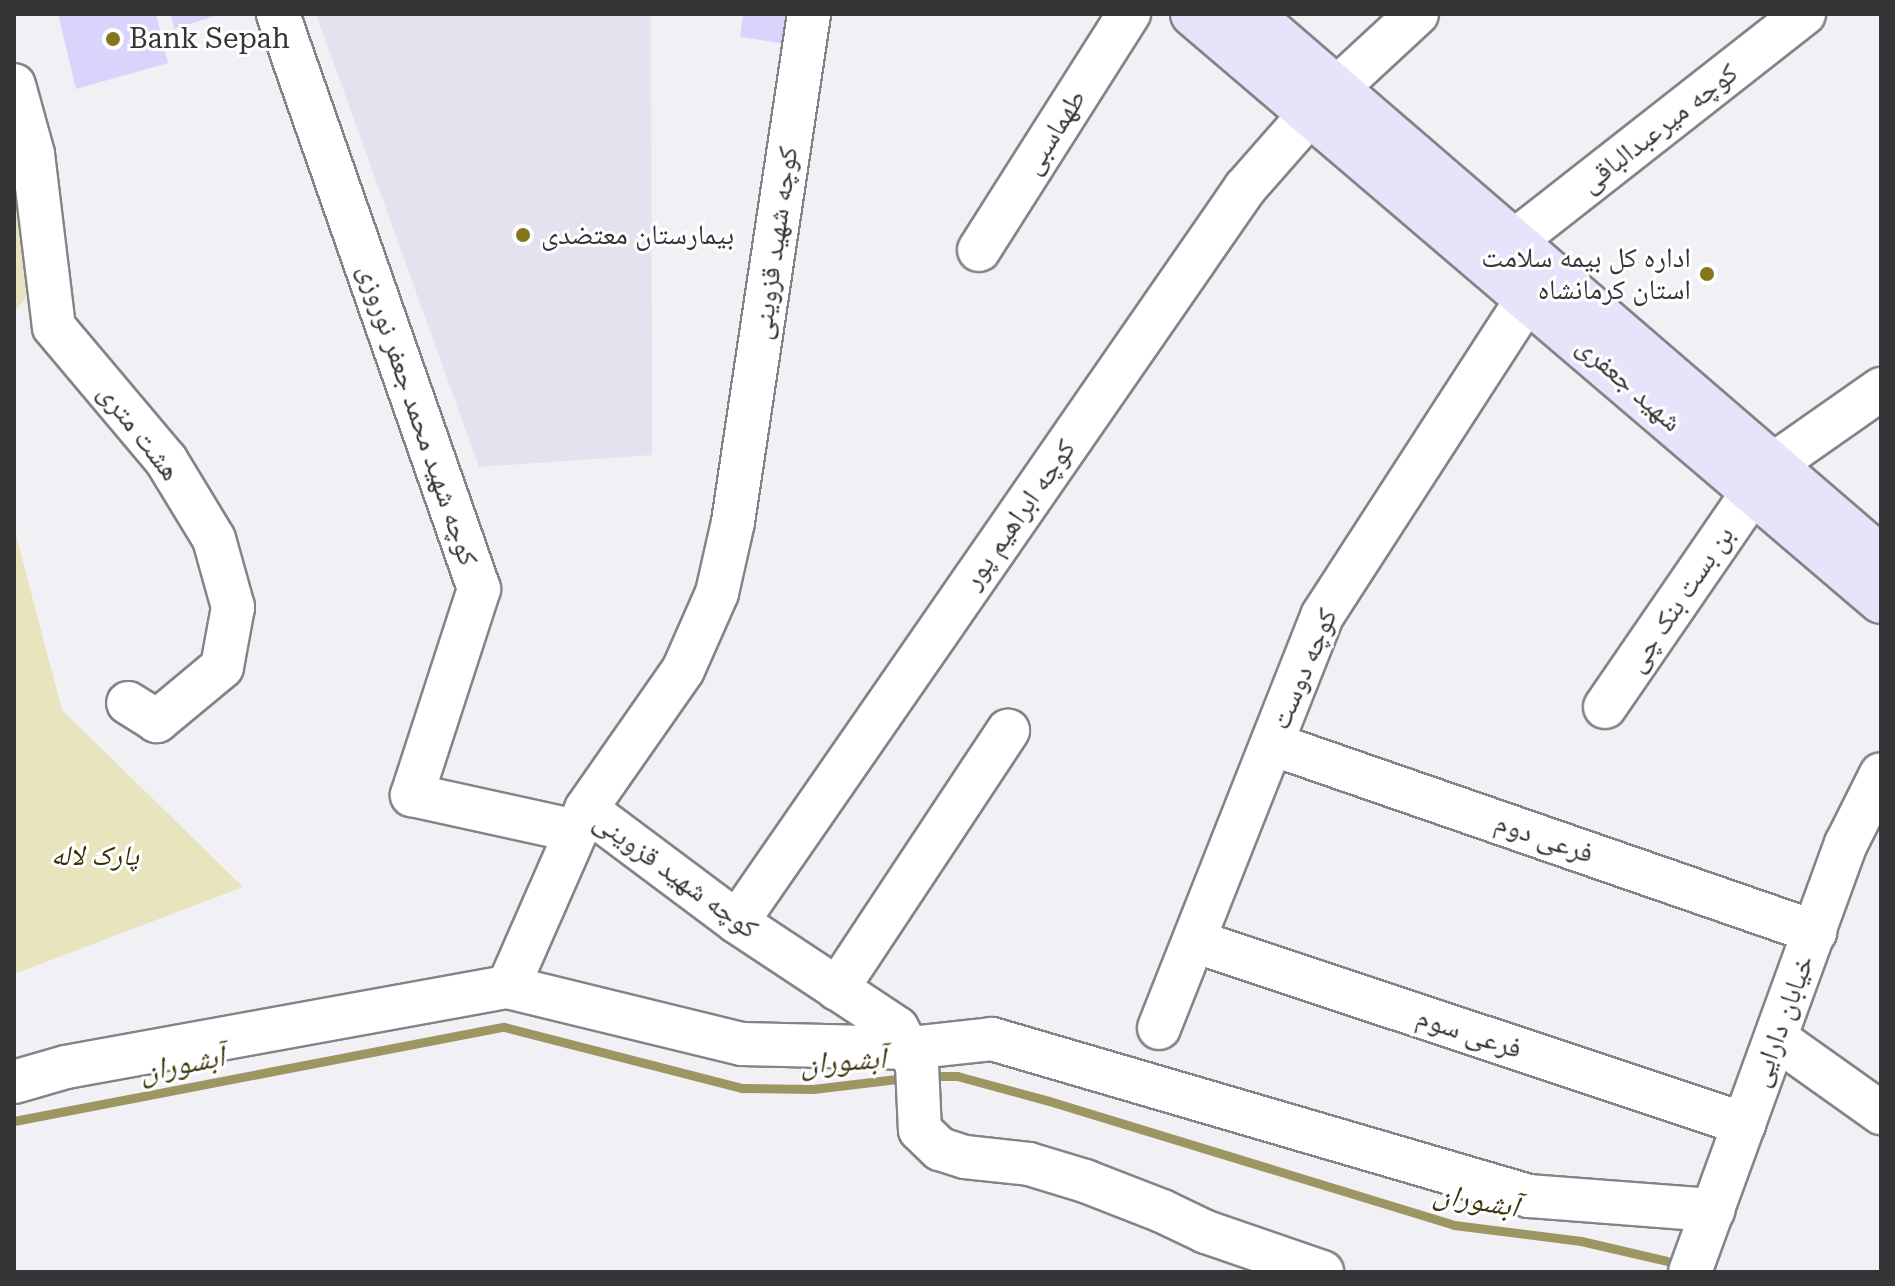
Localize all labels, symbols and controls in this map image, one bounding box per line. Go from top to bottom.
place label: Bank Sepah [129,22,290,56]
marker: Bank Sepah [104,30,122,48]
street label: کوچه میرعبدالباقی [1573,56,1745,200]
street label: طهماسبی [1015,83,1093,181]
street label: کوچه شهید قزوینی [745,144,805,342]
place label: بیمارستان معتضدی [541,218,734,252]
marker: بیمارستان معتضدی [512,224,534,246]
place label: اداره کل بیمه سلامت استان کرمانشاه [1481,241,1691,307]
street label: کوچه شهید محمد جعفر نوروزی [351,260,485,570]
marker: اداره کل بیمه سلامت استان کرمانشاه [1698,265,1716,283]
street label: شهید جعفری [1570,329,1688,439]
street label: هشت متری [91,377,187,487]
street label: کوچه ابراهیم پور [955,433,1083,595]
street label: بن بست بنک چی [1619,520,1741,678]
street label: کوچه دوست [1263,603,1345,735]
street label: کوچه شهید قزوینی [587,804,765,946]
street label: فرعی دوم [1490,806,1598,870]
park label: پارک لاله [51,839,139,873]
street label: خیابان دارایی [1743,951,1821,1091]
street label: فرعی سوم [1412,1000,1526,1066]
water label: آبشوران [137,1038,227,1090]
water label: آبشوران [799,1040,887,1082]
water label: آبشوران [1431,1175,1521,1225]

